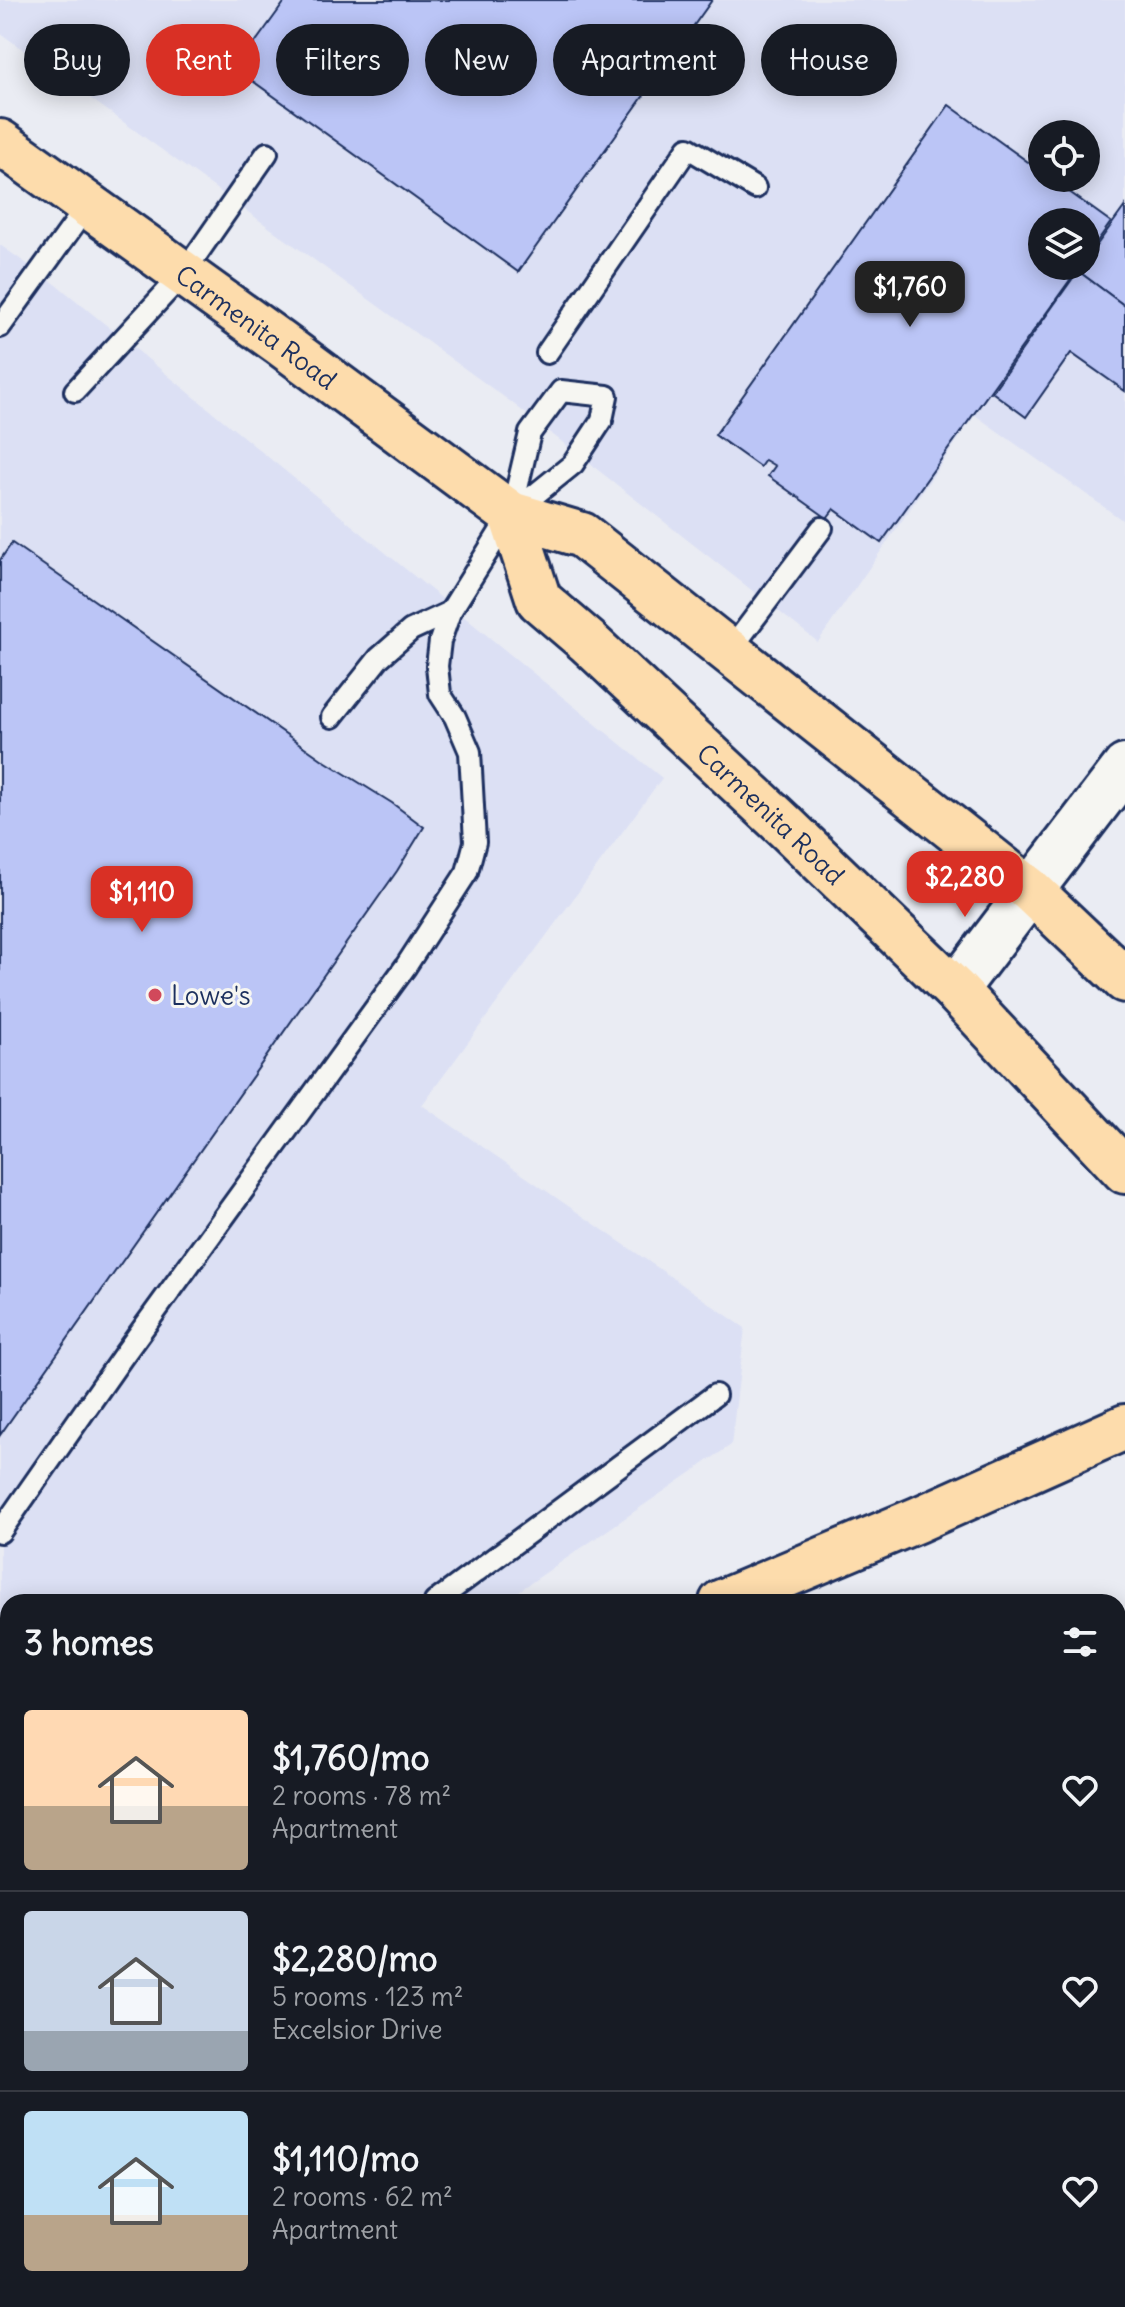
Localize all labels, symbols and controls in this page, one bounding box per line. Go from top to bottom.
chip: Buy [24,24,130,96]
chip: Rent [146,24,260,96]
chip: Filters [276,24,409,96]
chip: New [425,24,537,96]
chip: Apartment [553,24,745,96]
chip: House [761,24,897,96]
map controls [1028,120,1100,280]
button: locate [1028,120,1100,192]
button: layers [1028,208,1100,280]
street label: Carmenita Road [170,257,343,396]
pin: $1,760 [845,261,975,329]
text: $1,760 [873,270,947,303]
street label: Carmenita Road [690,736,852,891]
pin: $2,280 [900,851,1030,919]
text: $2,280 [925,860,1005,893]
pin: $1,110 [77,866,207,934]
text: $1,110 [109,875,175,908]
place label: Lowe's [171,979,251,1012]
marker: Lowe's [146,986,164,1004]
icon: filters [1058,1620,1102,1664]
text: 3 homes [24,1621,154,1664]
text: $1,760/mo [272,1736,430,1779]
icon: home [88,1742,184,1838]
icon: heart [1058,1768,1102,1812]
text: 2 rooms · 78 m² [272,1779,451,1812]
text: Apartment [272,1812,398,1845]
text: $2,280/mo [272,1937,438,1980]
icon: home [88,1943,184,2039]
icon: heart [1058,1969,1102,2013]
text: 5 rooms · 123 m² [272,1980,464,2013]
text: Excelsior Drive [272,2013,443,2046]
text: $1,110/mo [272,2137,419,2180]
icon: home [88,2143,184,2239]
icon: heart [1058,2169,1102,2213]
text: 2 rooms · 62 m² [272,2180,453,2213]
text: Apartment [272,2213,398,2246]

